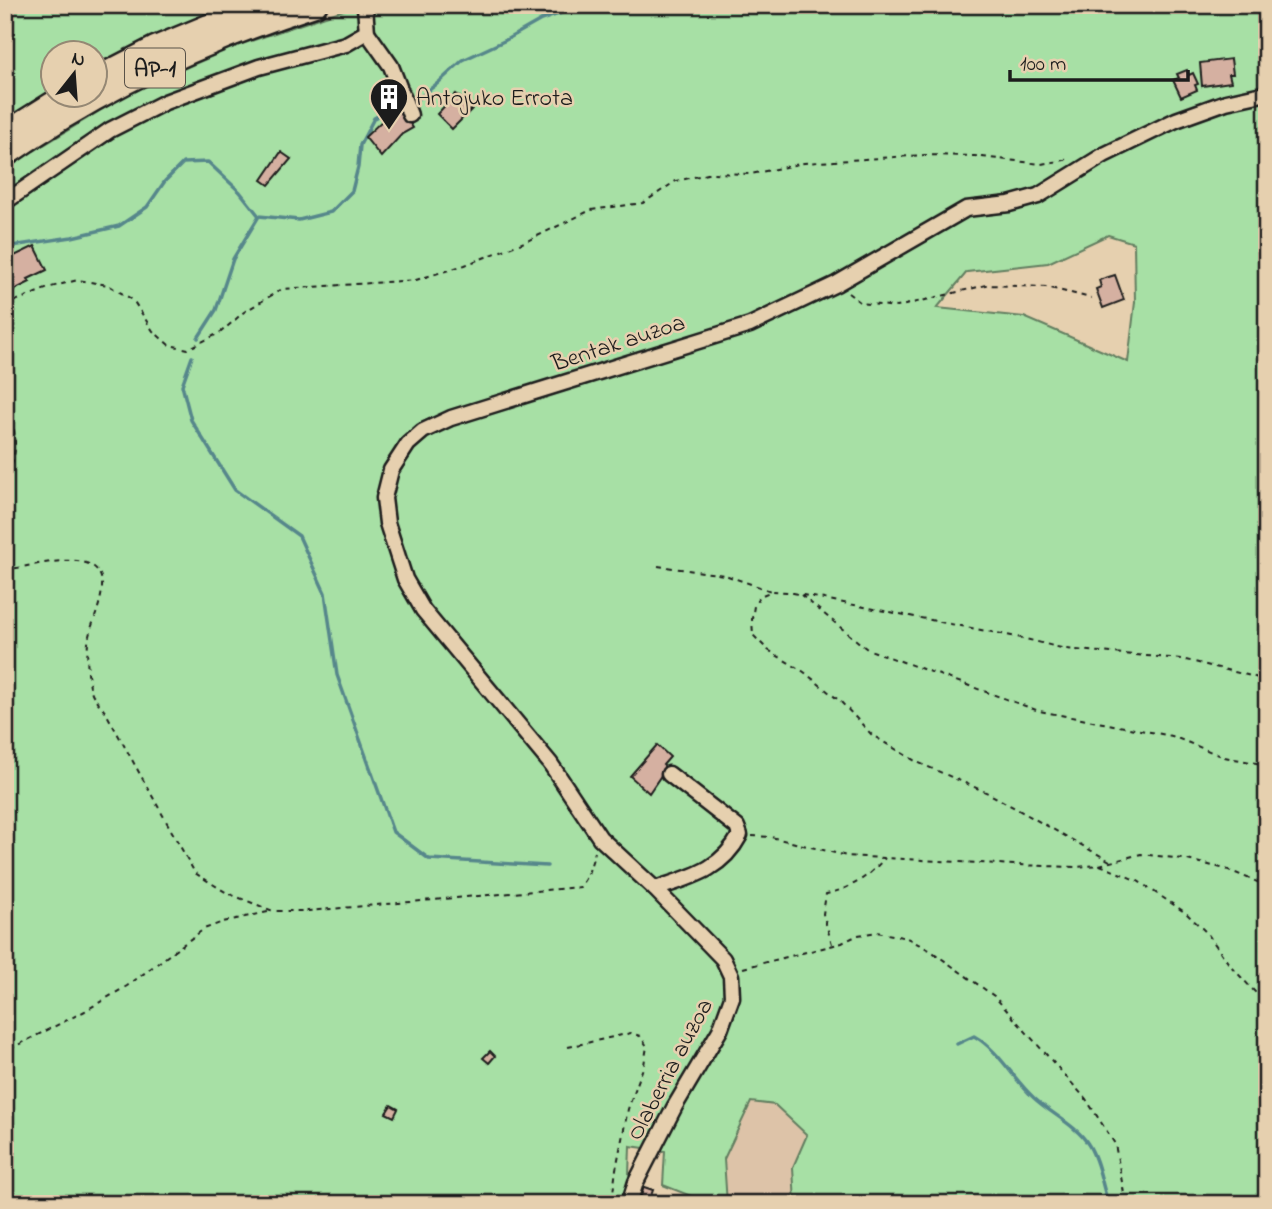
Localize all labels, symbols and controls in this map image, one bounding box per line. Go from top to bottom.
north arrow [38,38,108,108]
scale bar [1010,38,1188,82]
text: N [68,45,88,75]
road number: AP-1 [125,48,185,88]
text: 100 m [1020,50,1066,80]
building icon: Antojuko Errota [368,76,410,131]
place label: Antojuko Errota [416,82,573,117]
street label: Bentak auzoa [547,306,690,383]
street label: Olaberria auzoa [619,993,723,1147]

